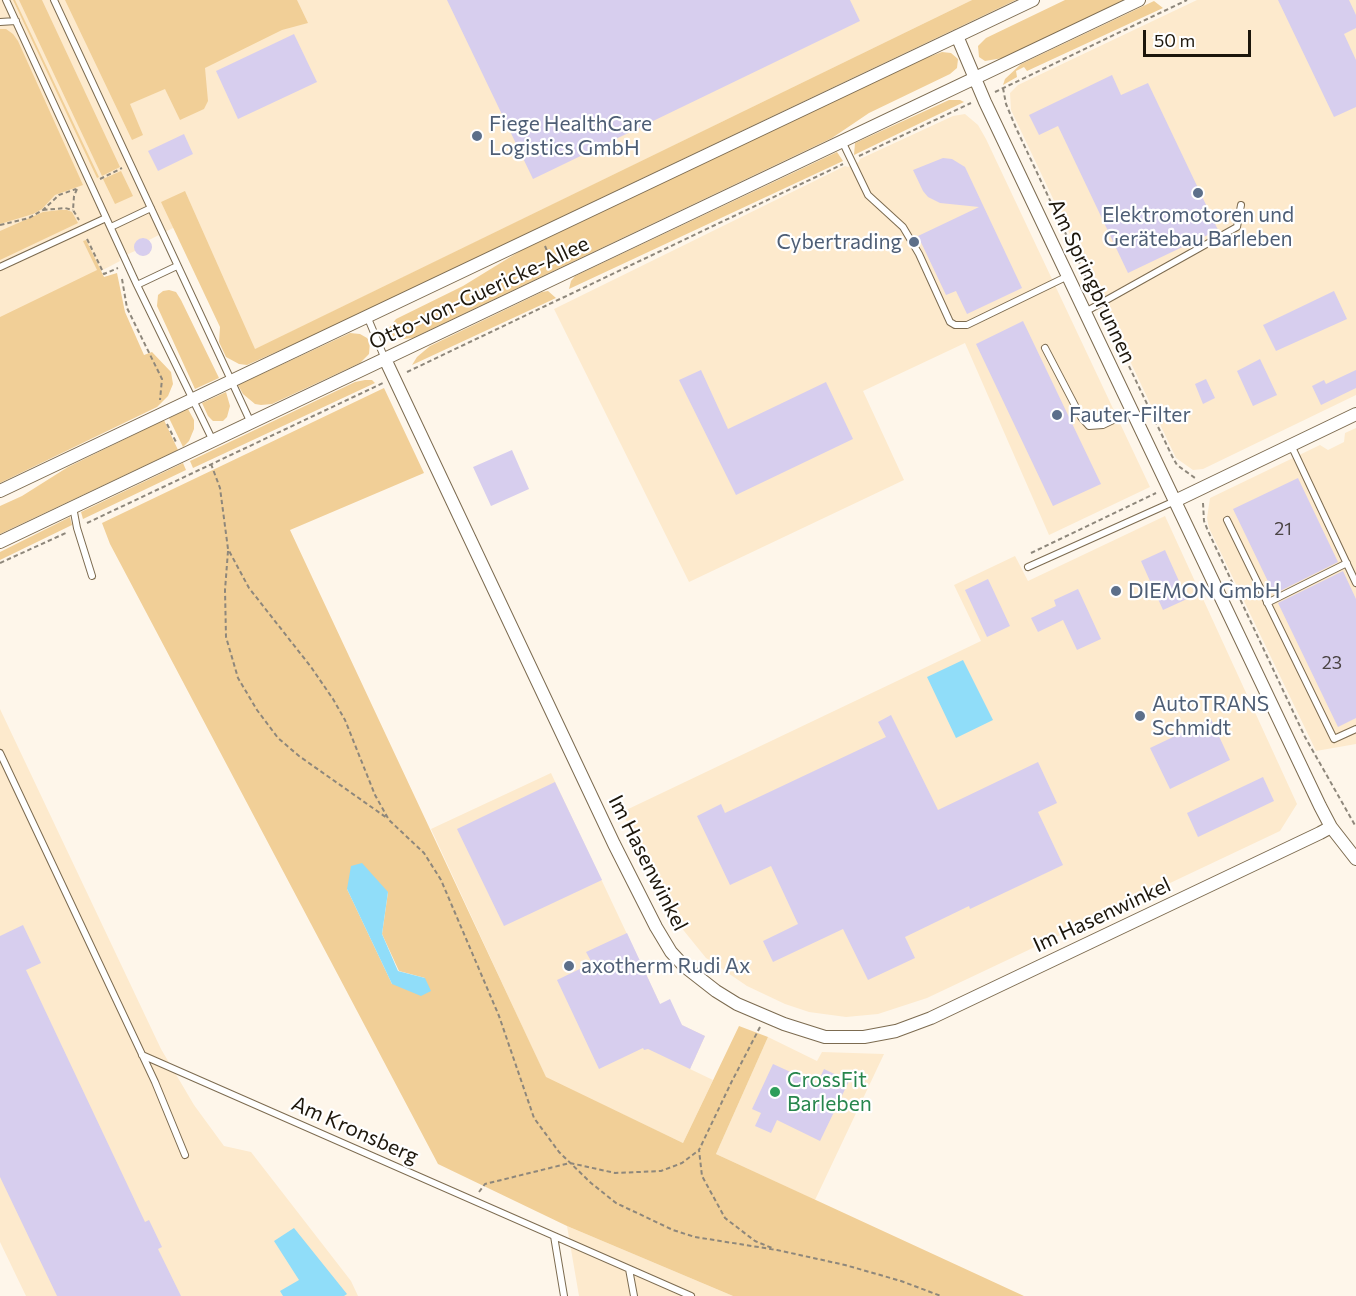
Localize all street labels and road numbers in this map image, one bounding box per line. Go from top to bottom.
street label: Am Springbrunnen [1043,195,1141,367]
street label: Otto-von-Guericke-Allee [365,231,593,355]
street label: Im Hasenwinkel [603,791,693,935]
street label: Im Hasenwinkel [1029,872,1175,958]
street label: Am Kronsberg [288,1091,422,1169]

